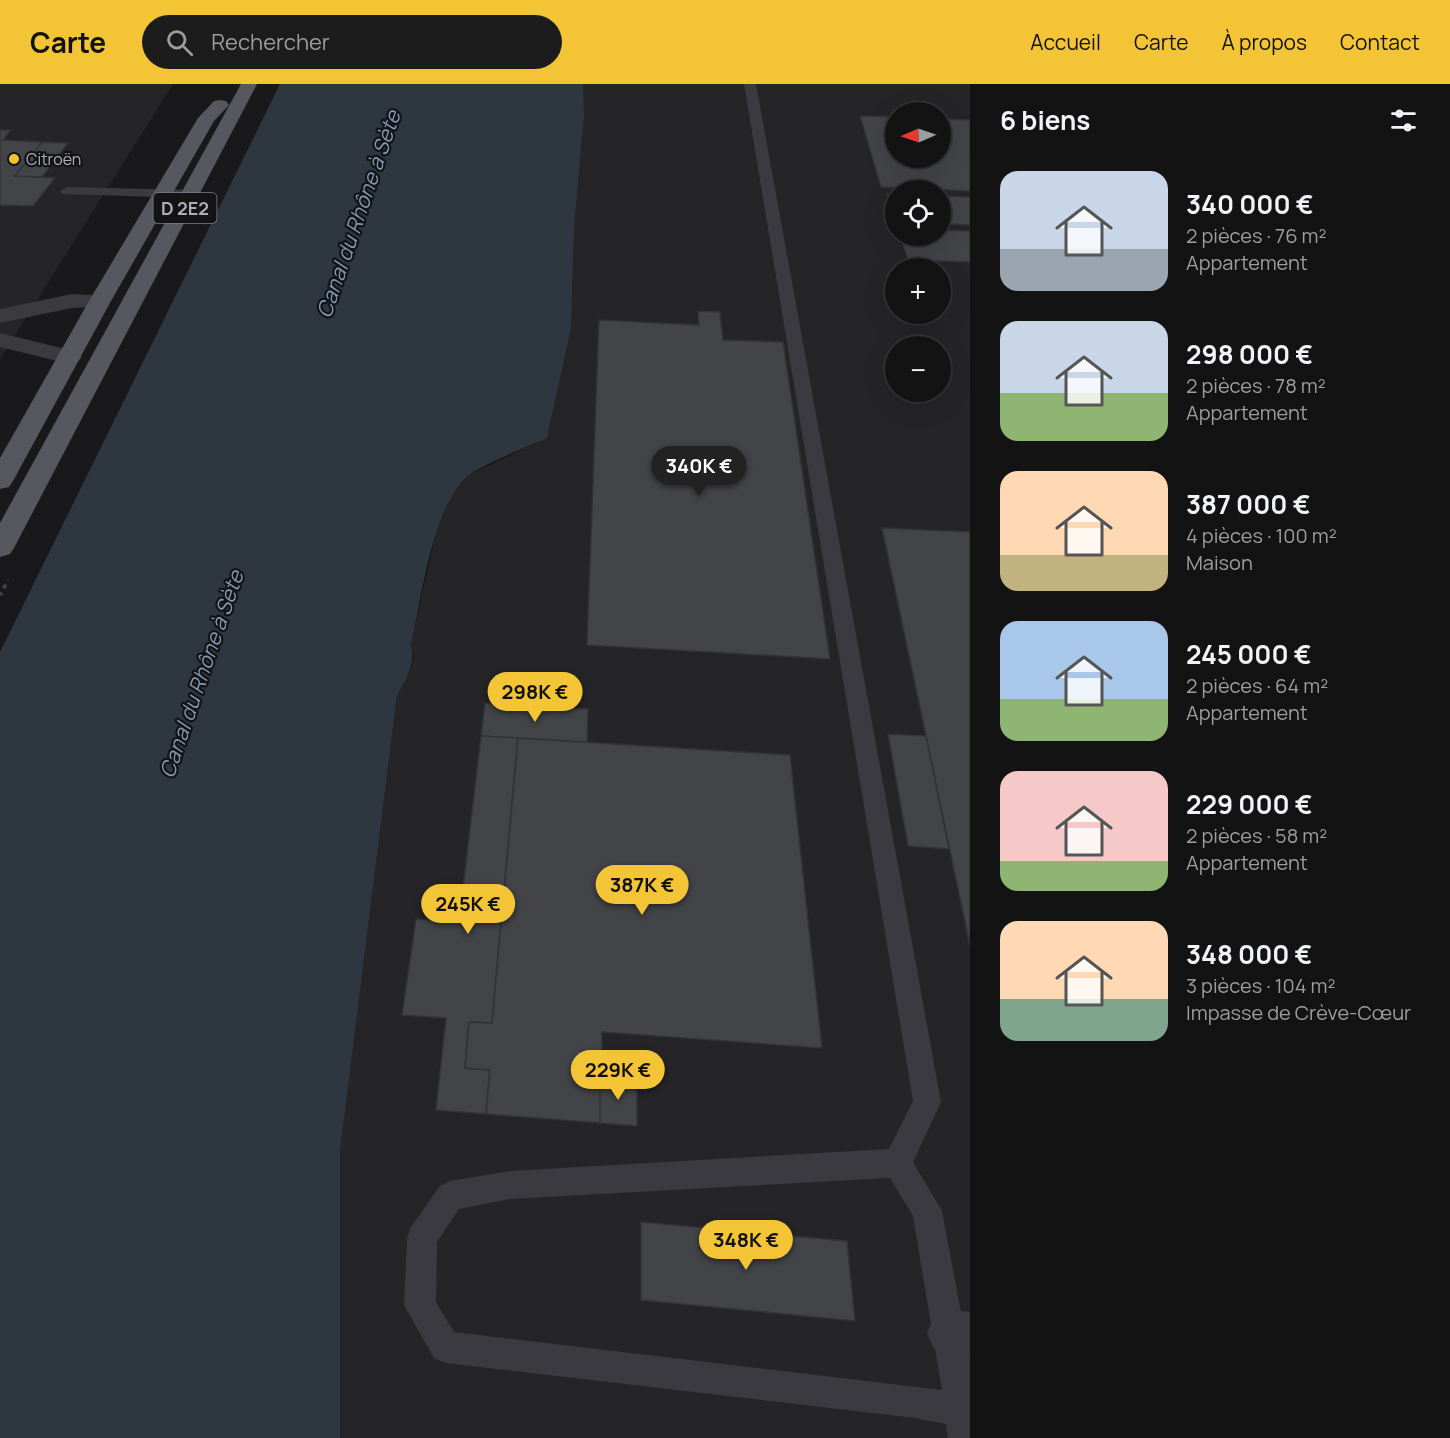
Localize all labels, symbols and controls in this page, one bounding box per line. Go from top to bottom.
search box [142,15,562,69]
text: Carte [30,23,106,61]
icon: search [163,26,196,59]
text: Rechercher [211,27,330,57]
text: Accueil [1030,28,1101,56]
text: Carte [1134,28,1188,56]
text: À propos [1221,28,1307,56]
text: Contact [1340,28,1420,56]
north arrow [885,102,951,168]
map controls [885,102,951,402]
text: 6 biens [1000,102,1090,138]
icon: filters [1387,104,1420,137]
water label: Canal du Rhône à Sète [309,105,407,321]
place label: Citroën [26,148,81,170]
marker: Citroën [7,152,21,166]
button: locate [885,180,951,246]
text: 340 000 € [1186,186,1314,222]
road number: D 2E2 [154,193,216,223]
icon: home [1048,195,1120,267]
text: 2 pièces · 76 m² [1186,222,1327,249]
text: Appartement [1186,249,1308,276]
button: + [885,258,951,324]
button: − [885,336,951,402]
text: 298 000 € [1186,336,1313,372]
icon: home [1048,345,1120,417]
text: 2 pièces · 78 m² [1186,372,1326,399]
text: Appartement [1186,399,1308,426]
pin: 340K € [650,446,748,497]
text: 340K € [665,452,733,479]
text: 387 000 € [1186,486,1310,522]
icon: home [1048,495,1120,567]
text: 4 pièces · 100 m² [1186,522,1337,549]
text: Maison [1186,549,1253,576]
water label: Canal du Rhône à Sète [152,565,250,781]
text: 245 000 € [1186,636,1312,672]
icon: home [1048,645,1120,717]
pin: 298K € [486,672,584,723]
text: 2 pièces · 64 m² [1186,672,1328,699]
text: 298K € [502,678,568,705]
text: Appartement [1186,699,1308,726]
text: 229 000 € [1186,786,1313,822]
icon: home [1048,795,1120,867]
text: 2 pièces · 58 m² [1186,822,1327,849]
text: Appartement [1186,849,1308,876]
pin: 387K € [593,865,691,916]
text: 387K € [610,871,674,898]
pin: 245K € [419,884,517,935]
text: 245K € [435,890,501,917]
text: 348 000 € [1186,936,1312,972]
icon: home [1048,945,1120,1017]
text: 3 pièces · 104 m² [1186,972,1336,999]
text: Impasse de Crève-Cœur [1186,999,1411,1026]
pin: 229K € [569,1050,667,1101]
text: 229K € [585,1056,651,1083]
pin: 348K € [697,1220,795,1271]
text: 348K € [713,1226,779,1253]

